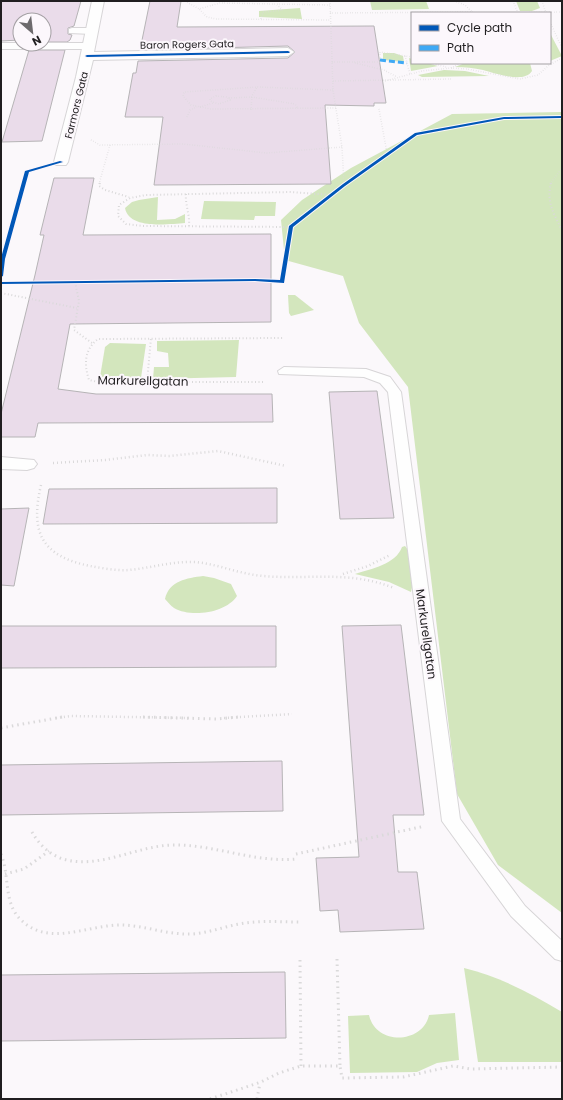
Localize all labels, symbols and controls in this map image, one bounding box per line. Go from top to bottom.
north arrow [12,12,52,52]
legend [411,12,551,64]
text: Cycle path [447,19,512,36]
text: N [29,32,44,50]
street label: Baron Rogers Gata [140,36,234,53]
text: Path [447,39,474,56]
street label: Farmors Gata [61,70,92,140]
street label: Markurellgatan [97,371,189,390]
street label: Markurellgatan [412,588,441,680]

